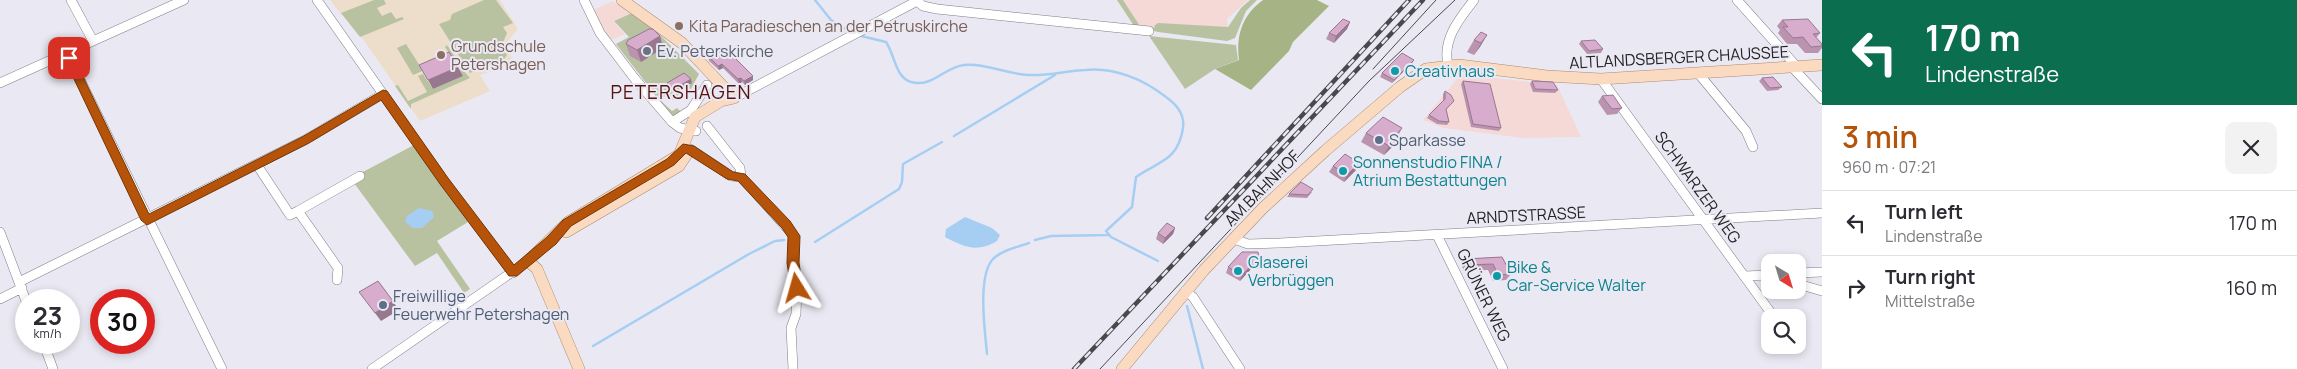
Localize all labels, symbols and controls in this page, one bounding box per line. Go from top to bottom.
text: 170 m [1925,14,2021,62]
place label: Kita Paradieschen an der Petruskirche [689,15,968,37]
marker: Kita Paradieschen an der Petruskirche [673,20,685,32]
icon: left [1842,20,1907,85]
place label: Grundschule Petershagen [451,35,546,75]
pin [48,37,90,79]
place label: Ev. Peterskirche [657,40,773,62]
street label: ALTLANDSBERGER CHAUSSEE [1569,40,1789,74]
icon: arrive [55,44,83,72]
marker: Ev. Peterskirche [641,45,653,57]
marker: Grundschule Petershagen [435,49,447,61]
text: Lindenstraße [1925,59,2059,89]
place label: Creativhaus [1405,60,1495,82]
marker: Creativhaus [1389,65,1401,77]
district label: PETERSHAGEN [610,79,752,105]
text: 3 min [1842,116,1918,157]
button: close [2225,122,2277,174]
street label: SCHWARZER WEG [1650,127,1746,247]
place label: Sparkasse [1389,129,1466,151]
marker: Sparkasse [1373,134,1385,146]
street label: AM BAHNHOF [1219,145,1305,231]
place label: Sonnenstudio FINA / Atrium Bestattungen [1353,151,1507,191]
text: 960 m · 07:21 [1842,156,1936,178]
marker: Sonnenstudio FINA / Atrium Bestattungen [1337,165,1349,177]
text: Turn left [1885,199,1963,225]
street label: ARNDTSTRASSE [1466,201,1586,229]
icon: left [1842,209,1870,237]
text: 170 m [2229,210,2277,236]
text: Lindenstraße [1885,225,1983,247]
street label: GRÜNER WEG [1452,245,1516,345]
place label: Glaserei Verbrüggen [1248,251,1334,291]
north arrow [1761,254,1806,299]
map controls [1761,254,1806,354]
place label: Bike & Car-Service Walter [1507,256,1646,296]
position arrow [770,261,822,313]
text: Turn right [1885,264,1975,290]
marker: Glaserei Verbrüggen [1232,265,1244,277]
marker: Bike & Car-Service Walter [1491,270,1503,282]
icon: right [1842,274,1870,302]
text: 160 m [2226,275,2277,301]
place label: Freiwillige Feuerwehr Petershagen [393,285,569,325]
speed limit sign: 30 [90,289,155,354]
text: Mittelstraße [1885,290,1975,312]
text: 23 [33,298,62,333]
marker: Freiwillige Feuerwehr Petershagen [377,299,389,311]
button: search [1761,309,1806,354]
text: km/h [34,325,61,342]

